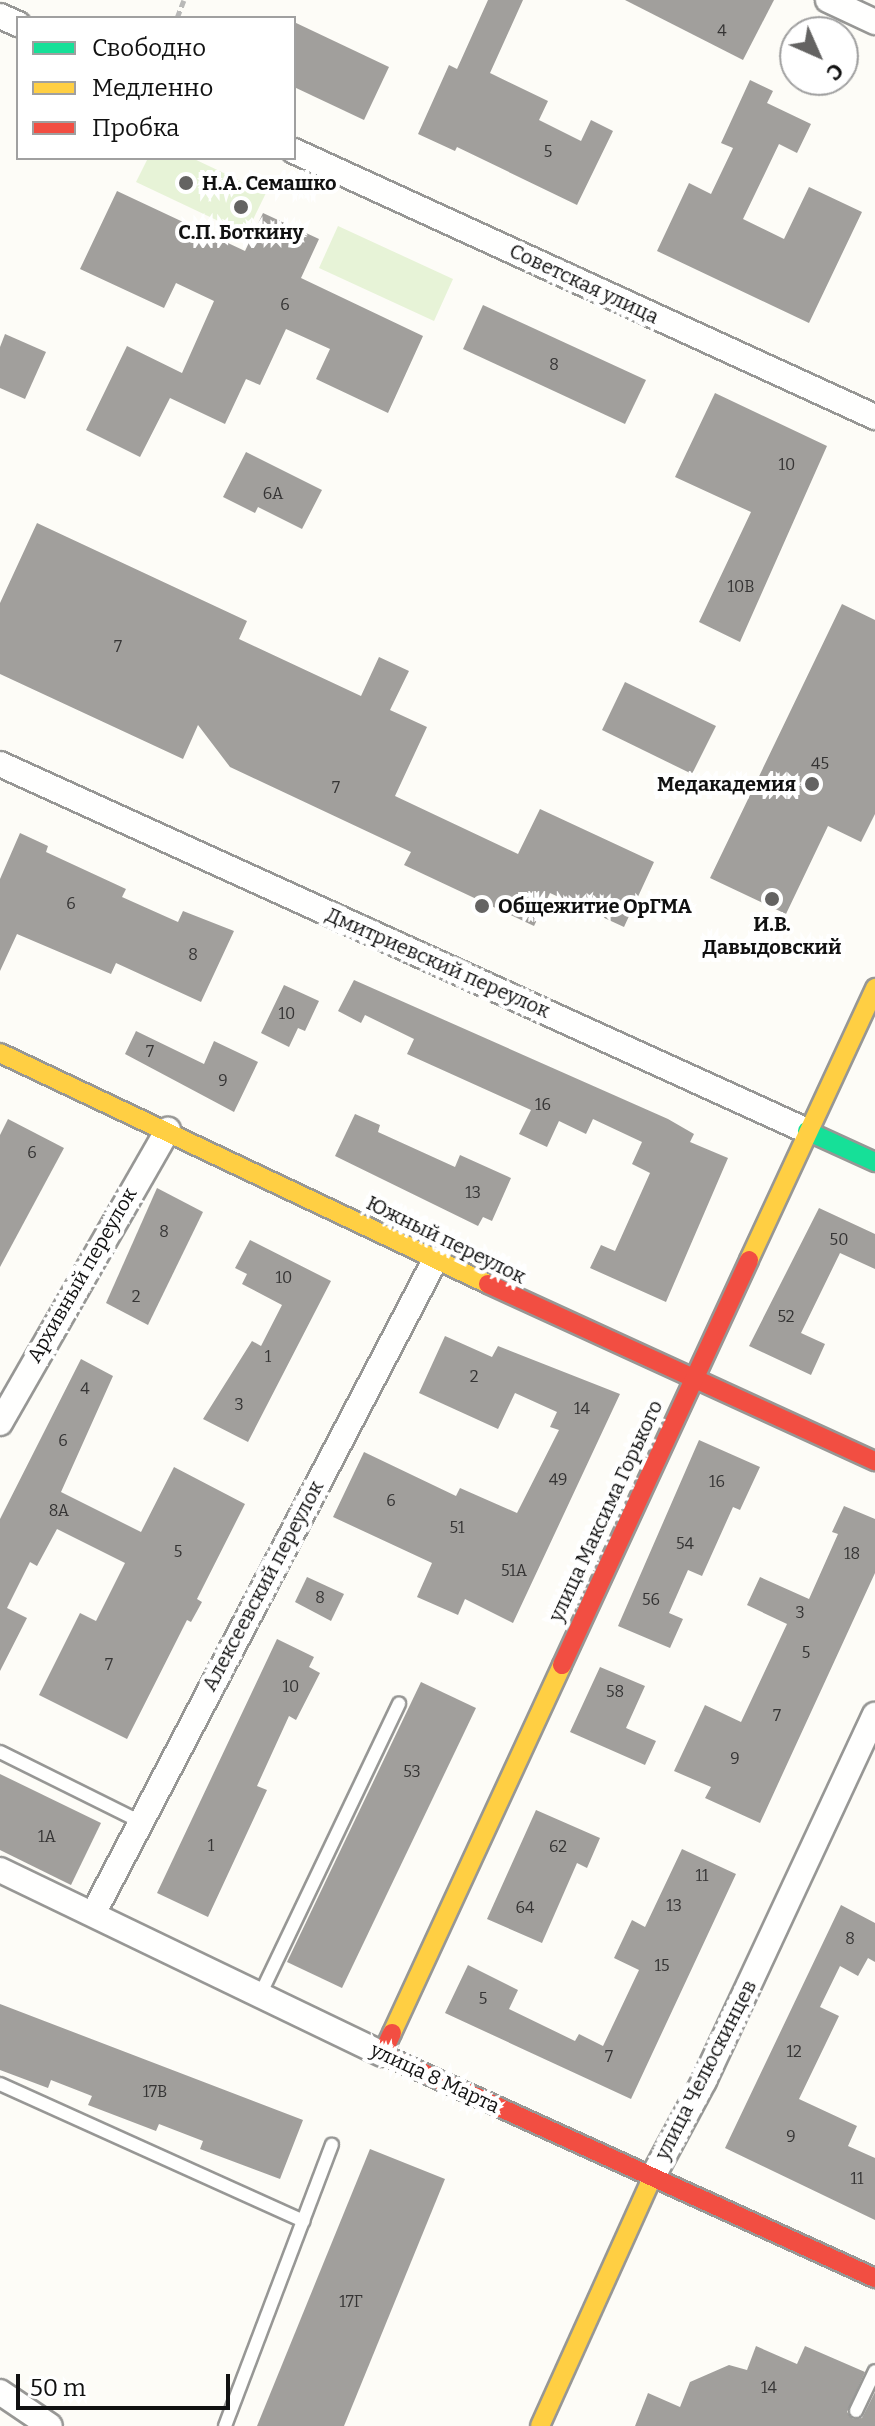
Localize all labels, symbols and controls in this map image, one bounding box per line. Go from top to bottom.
legend [16,16,296,160]
north arrow [779,16,859,96]
house number: 4 [717,21,727,41]
text: Свободно [92,34,206,62]
text: С [820,57,849,86]
text: Медленно [92,74,213,102]
text: Пробка [92,114,179,142]
house number: 5 [544,142,552,162]
place label: Н.А. Семашко [202,171,336,195]
marker: Н.А. Семашко [177,174,195,192]
marker: С.П. Боткину [232,198,250,216]
place label: С.П. Боткину [178,220,304,244]
street label: Советская улица [506,239,662,329]
house number: 6 [280,295,290,315]
house number: 8 [549,355,559,375]
house number: 10 [779,455,795,475]
house number: 6А [263,484,283,504]
house number: 10В [727,577,755,597]
house number: 7 [114,637,122,657]
house number: 45 [811,754,829,774]
place label: Медакадемия [657,772,796,796]
marker: Медакадемия [803,775,821,793]
house number: 7 [332,778,340,798]
marker: И.В. Давыдовский [763,890,781,908]
house number: 6 [66,894,76,914]
place label: Общежитие ОрГМА [498,894,692,918]
marker: Общежитие ОрГМА [473,897,491,915]
street label: Дмитриевский переулок [322,903,554,1023]
place label: И.В. Давыдовский [703,912,841,959]
house number: 8 [188,945,198,965]
house number: 10 [279,1004,295,1024]
house number: 7 [146,1042,154,1062]
house number: 9 [218,1071,228,1091]
house number: 16 [535,1095,551,1115]
house number: 6 [27,1143,37,1163]
street label: Архивный переулок [22,1183,142,1367]
house number: 13 [465,1183,481,1203]
street label: Южный переулок [362,1191,530,1289]
house number: 8 [159,1222,169,1242]
house number: 50 [830,1230,848,1250]
house number: 10 [276,1268,292,1288]
house number: 2 [132,1287,140,1307]
house number: 52 [778,1307,794,1327]
house number: 1 [265,1347,271,1367]
house number: 2 [470,1367,478,1387]
house number: 4 [80,1379,90,1399]
house number: 3 [234,1395,244,1415]
street label: улица Максима Горького [544,1396,668,1626]
house number: 14 [574,1399,590,1419]
house number: 6 [58,1431,68,1451]
house number: 49 [549,1470,567,1490]
house number: 16 [709,1472,725,1492]
street label: Алексеевский переулок [197,1477,329,1695]
house number: 6 [386,1491,396,1511]
house number: 8А [49,1501,69,1521]
house number: 51 [450,1518,464,1538]
house number: 54 [676,1534,694,1554]
house number: 5 [174,1542,182,1562]
house number: 18 [844,1544,860,1564]
house number: 51А [501,1561,527,1581]
house number: 8 [315,1588,325,1608]
house number: 56 [642,1590,660,1610]
house number: 3 [795,1603,805,1623]
house number: 5 [802,1643,810,1663]
house number: 7 [105,1655,113,1675]
house number: 10 [283,1677,299,1697]
house number: 58 [606,1682,624,1702]
house number: 7 [773,1706,781,1726]
house number: 9 [730,1749,740,1769]
house number: 53 [403,1762,421,1782]
house number: 1А [38,1827,56,1847]
house number: 1 [208,1836,214,1856]
house number: 62 [549,1837,567,1857]
house number: 11 [696,1866,708,1886]
house number: 13 [666,1896,682,1916]
house number: 64 [516,1898,534,1918]
house number: 8 [845,1929,855,1949]
house number: 15 [654,1956,670,1976]
street label: улица Челюскинцев [650,1976,762,2164]
house number: 5 [479,1989,487,2009]
street label: улица 8 Марта [367,2038,503,2118]
house number: 12 [786,2042,802,2062]
house number: 7 [605,2047,613,2067]
house number: 17В [143,2082,167,2102]
house number: 9 [786,2127,796,2147]
house number: 11 [851,2169,863,2189]
house number: 17Г [339,2292,363,2312]
scale bar [20,2358,234,2408]
text: 50 m [30,2374,86,2402]
house number: 14 [761,2378,777,2398]

